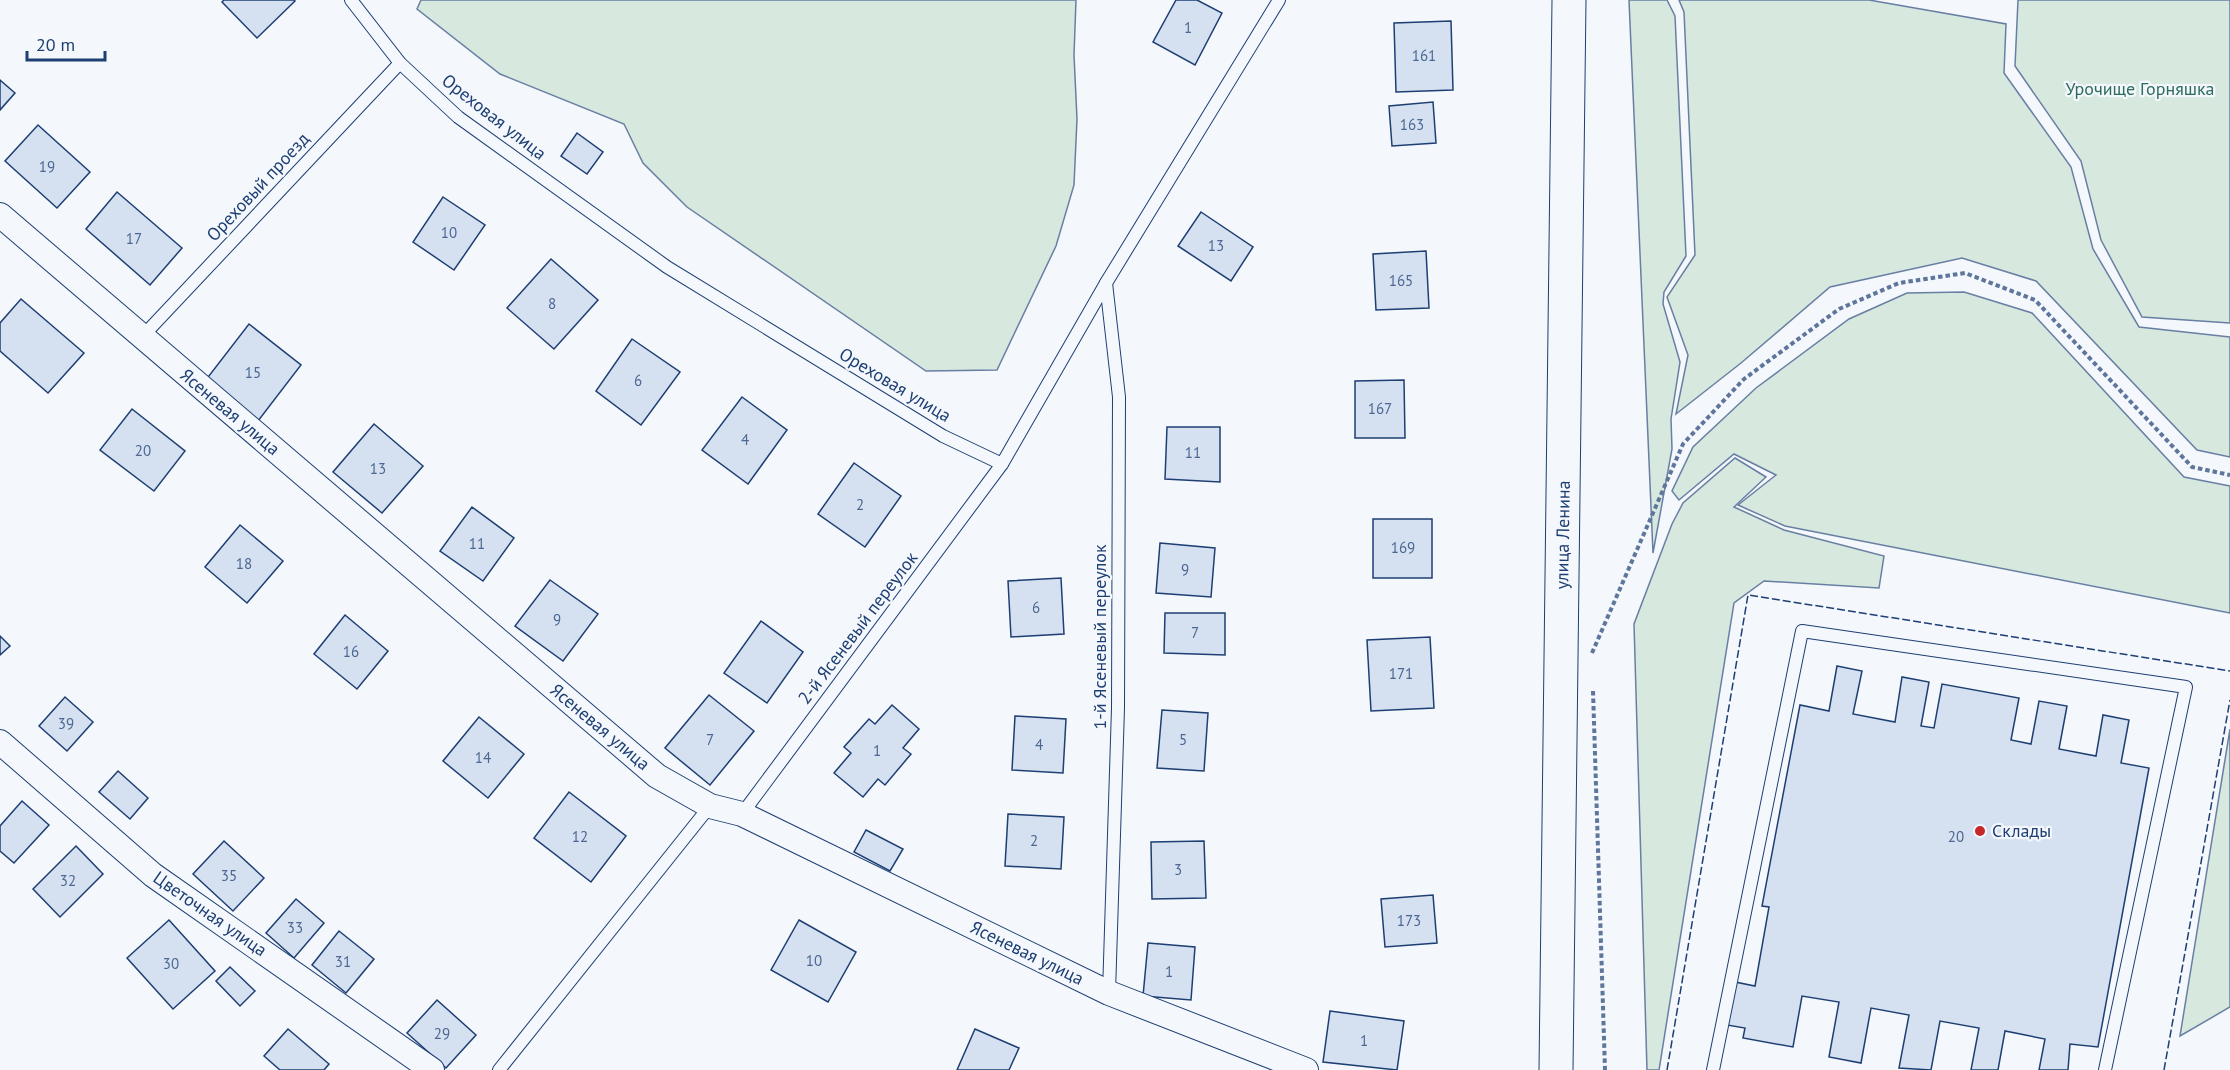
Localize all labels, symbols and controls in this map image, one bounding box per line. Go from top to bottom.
house number: 1 [1184,18,1192,37]
scale bar [27,24,105,62]
text: 20 m [36,33,75,56]
house number: 161 [1412,46,1436,65]
street label: Ореховая улица [437,69,551,165]
park label: Урочище Горняшка [2066,77,2214,100]
house number: 163 [1400,115,1424,134]
street label: Ореховый проезд [201,127,314,246]
house number: 19 [39,157,55,176]
house number: 10 [441,223,457,242]
house number: 17 [126,229,142,248]
house number: 13 [1208,236,1224,255]
house number: 165 [1389,271,1413,290]
house number: 8 [548,294,556,313]
street label: Ореховая улица [835,342,955,427]
street label: Ясеневая улица [176,363,285,460]
house number: 15 [245,363,261,382]
house number: 6 [634,371,642,390]
house number: 167 [1368,399,1392,418]
house number: 4 [741,430,749,449]
house number: 20 [135,441,151,460]
house number: 11 [1185,443,1201,462]
house number: 13 [370,459,386,478]
street label: улица Ленина [1550,480,1575,590]
house number: 2 [856,495,864,514]
house number: 11 [469,534,485,553]
house number: 169 [1391,538,1415,557]
street label: 1-й Ясеневый переулок [1088,544,1111,730]
street label: 2-й Ясеневый переулок [793,547,923,709]
house number: 18 [236,554,252,573]
house number: 9 [1181,560,1189,579]
house number: 6 [1032,598,1040,617]
house number: 9 [553,610,561,629]
house number: 7 [1191,623,1199,642]
house number: 16 [343,642,359,661]
house number: 171 [1389,664,1413,683]
street label: Ясеневая улица [546,678,655,775]
house number: 39 [58,714,74,733]
house number: 7 [706,730,714,749]
house number: 5 [1179,730,1187,749]
house number: 4 [1035,735,1043,754]
house number: 1 [873,741,881,760]
house number: 14 [475,748,491,767]
place label: Склады [1992,819,2051,842]
marker: Склады [1973,824,1987,838]
house number: 12 [572,827,588,846]
house number: 20 [1948,827,1964,846]
house number: 2 [1030,831,1038,850]
house number: 3 [1174,860,1182,879]
street label: Цветочная улица [149,866,272,961]
house number: 35 [221,866,237,885]
house number: 32 [60,871,76,890]
house number: 173 [1397,911,1421,930]
street label: Ясеневая улица [967,915,1088,990]
house number: 33 [287,918,303,937]
house number: 10 [806,951,822,970]
house number: 31 [335,952,351,971]
house number: 30 [163,954,179,973]
house number: 1 [1165,962,1173,981]
house number: 29 [434,1024,450,1043]
house number: 1 [1360,1031,1368,1050]

